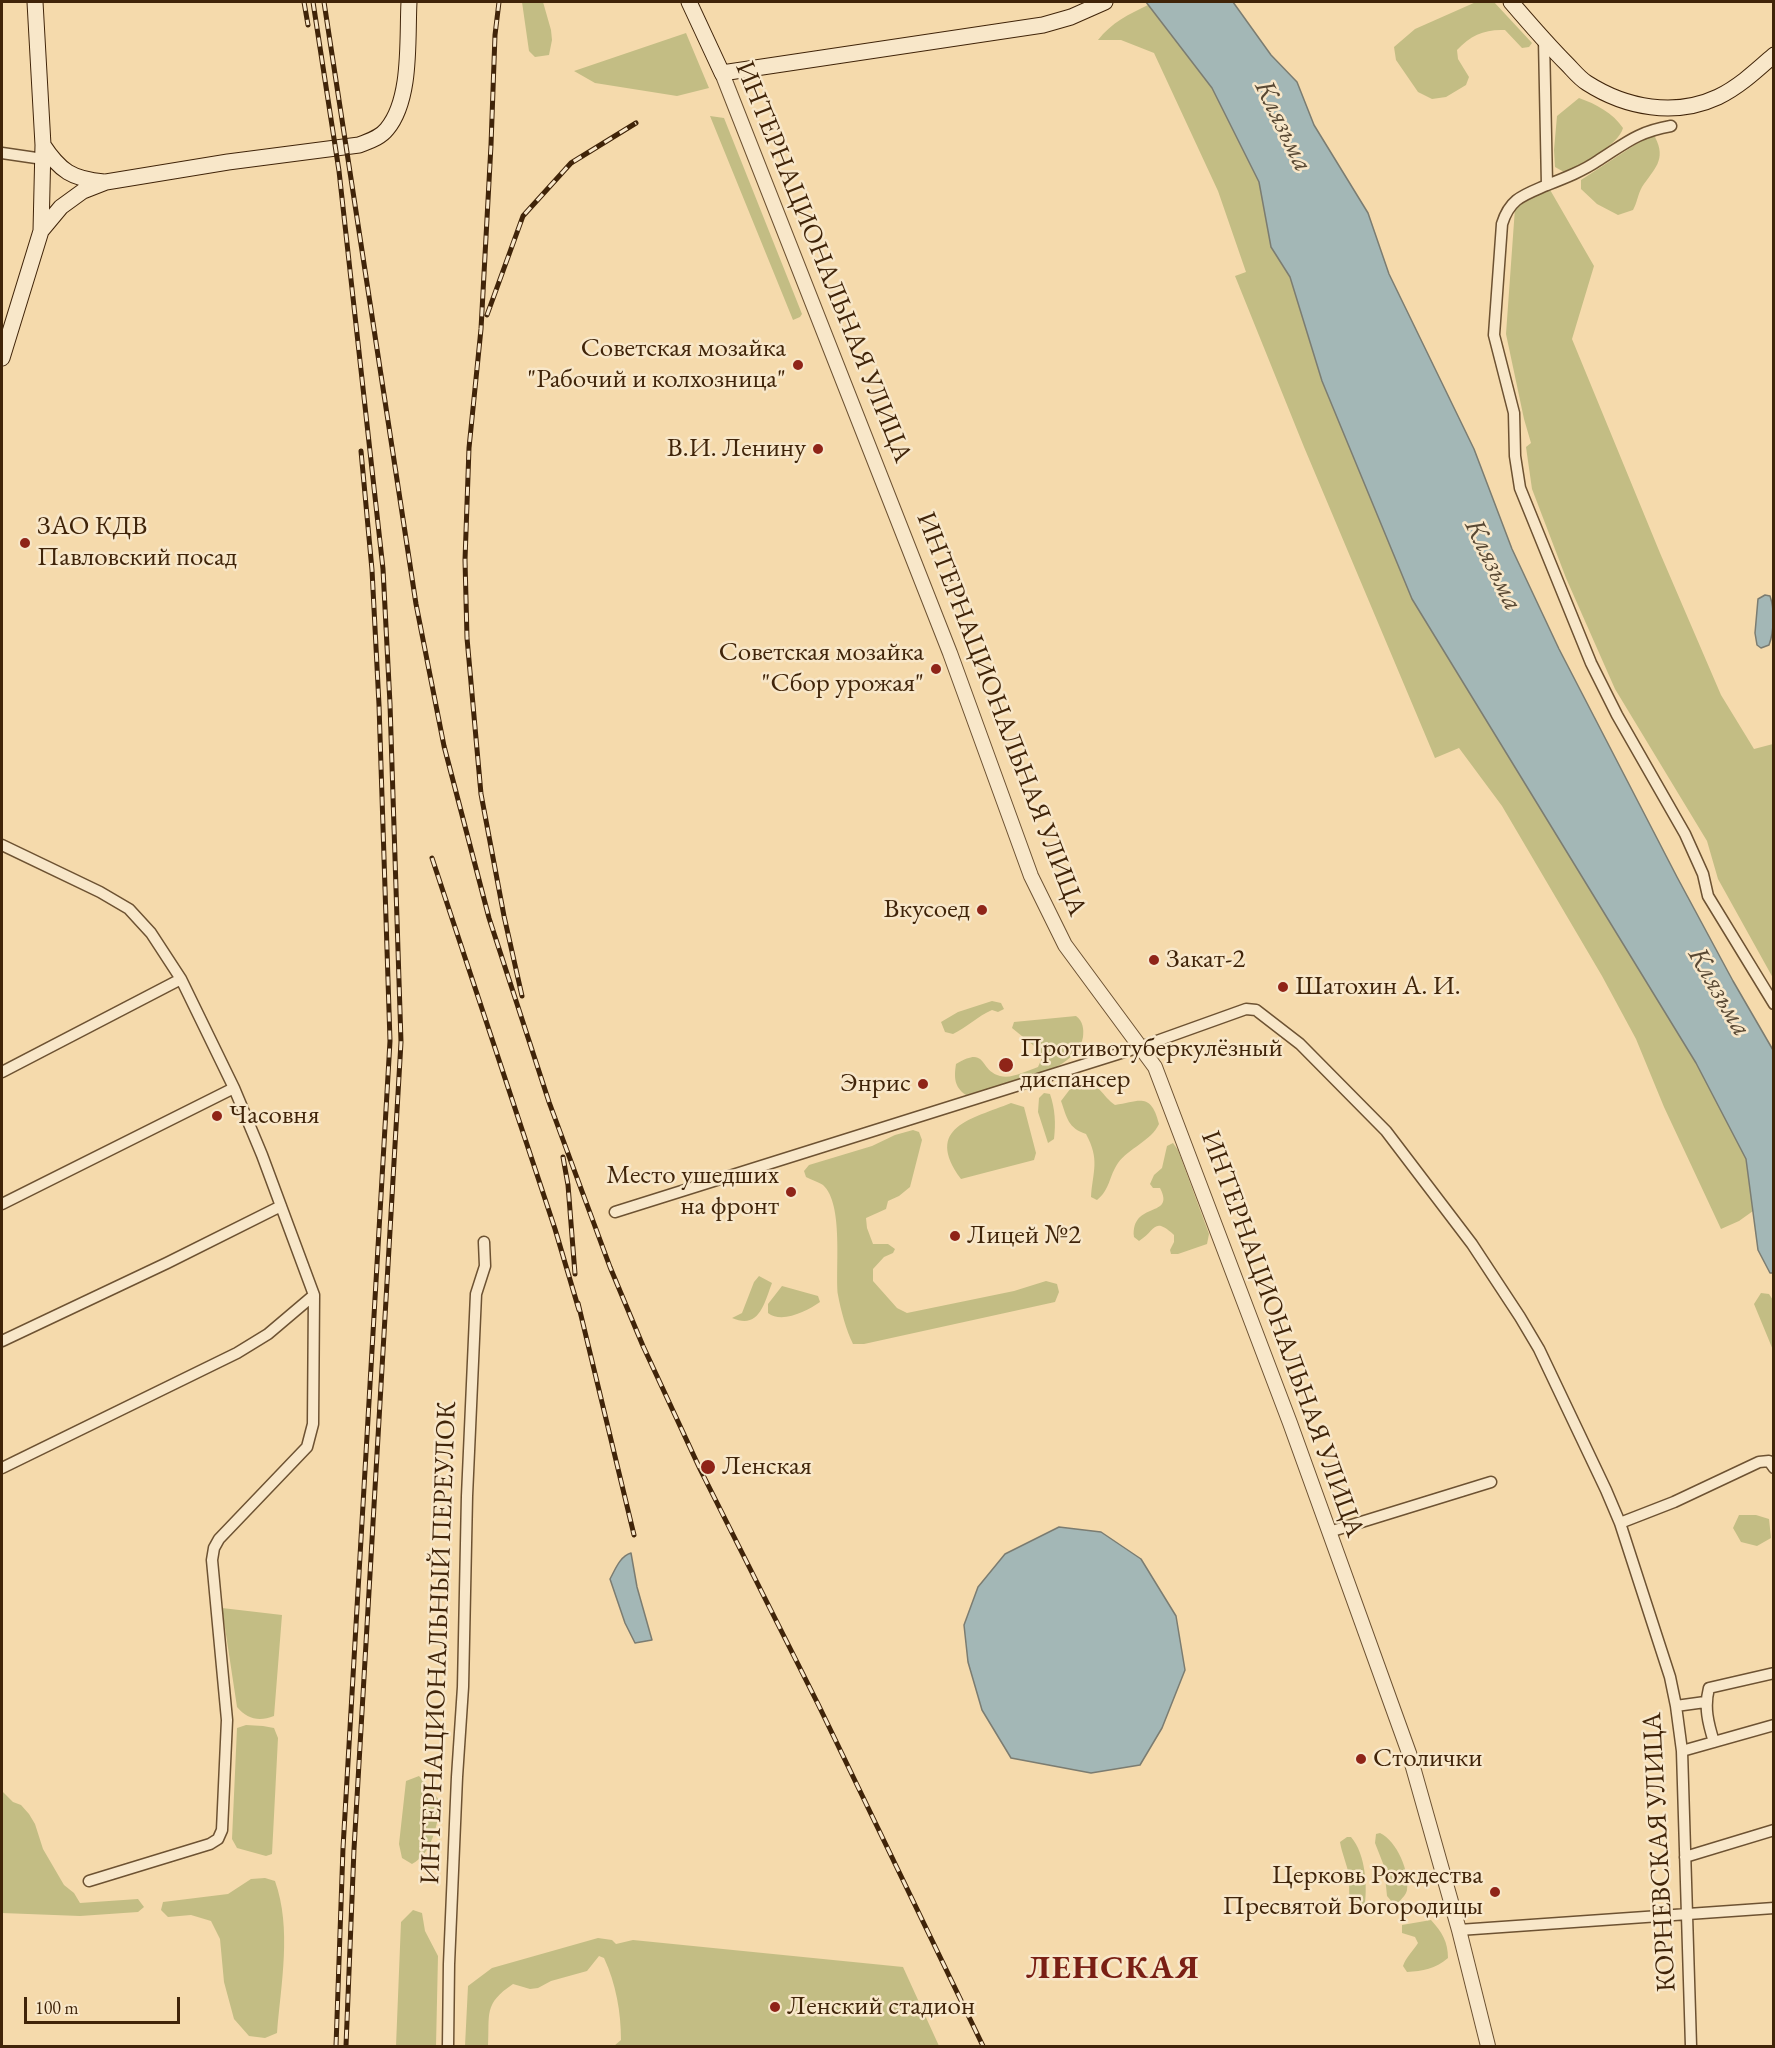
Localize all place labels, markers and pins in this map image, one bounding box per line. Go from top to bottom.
place label: Советская мозайка "Рабочий и колхозница" [527,333,786,396]
marker: Советская мозайка "Рабочий и колхозница" [791,358,805,372]
place label: В.И. Ленину [667,433,806,465]
marker: В.И. Ленину [811,442,825,456]
place label: ЗАО КДВ Павловский посад [37,511,237,574]
marker: ЗАО КДВ Павловский посад [18,536,32,550]
place label: Советская мозайка "Сбор урожая" [719,637,924,700]
marker: Советская мозайка "Сбор урожая" [929,662,943,676]
place label: Вкусоед [883,894,970,926]
marker: Вкусоед [975,903,989,917]
place label: Закат-2 [1166,944,1245,976]
marker: Закат-2 [1147,953,1161,967]
place label: Шатохин А. И. [1295,971,1461,1003]
marker: Шатохин А. И. [1276,980,1290,994]
place label: Противотуберкулёзный диспансер [1020,1033,1283,1096]
marker: Противотуберкулёзный диспансер [997,1056,1015,1074]
place label: Энрис [840,1068,911,1100]
marker: Энрис [916,1077,930,1091]
place label: Часовня [229,1100,319,1132]
marker: Часовня [210,1109,224,1123]
place label: Место ушедших на фронт [606,1160,779,1223]
marker: Место ушедших на фронт [784,1185,798,1199]
place label: Лицей №2 [967,1220,1081,1252]
marker: Лицей №2 [948,1229,962,1243]
place label: Ленская [722,1451,812,1483]
marker: Ленская [699,1458,717,1476]
place label: Столички [1373,1743,1482,1775]
marker: Столички [1354,1752,1368,1766]
place label: Церковь Рождества Пресвятой Богородицы [1223,1860,1483,1923]
marker: Церковь Рождества Пресвятой Богородицы [1488,1885,1502,1899]
place label: Ленский стадион [787,1991,975,2023]
marker: Ленский стадион [768,2000,782,2014]

